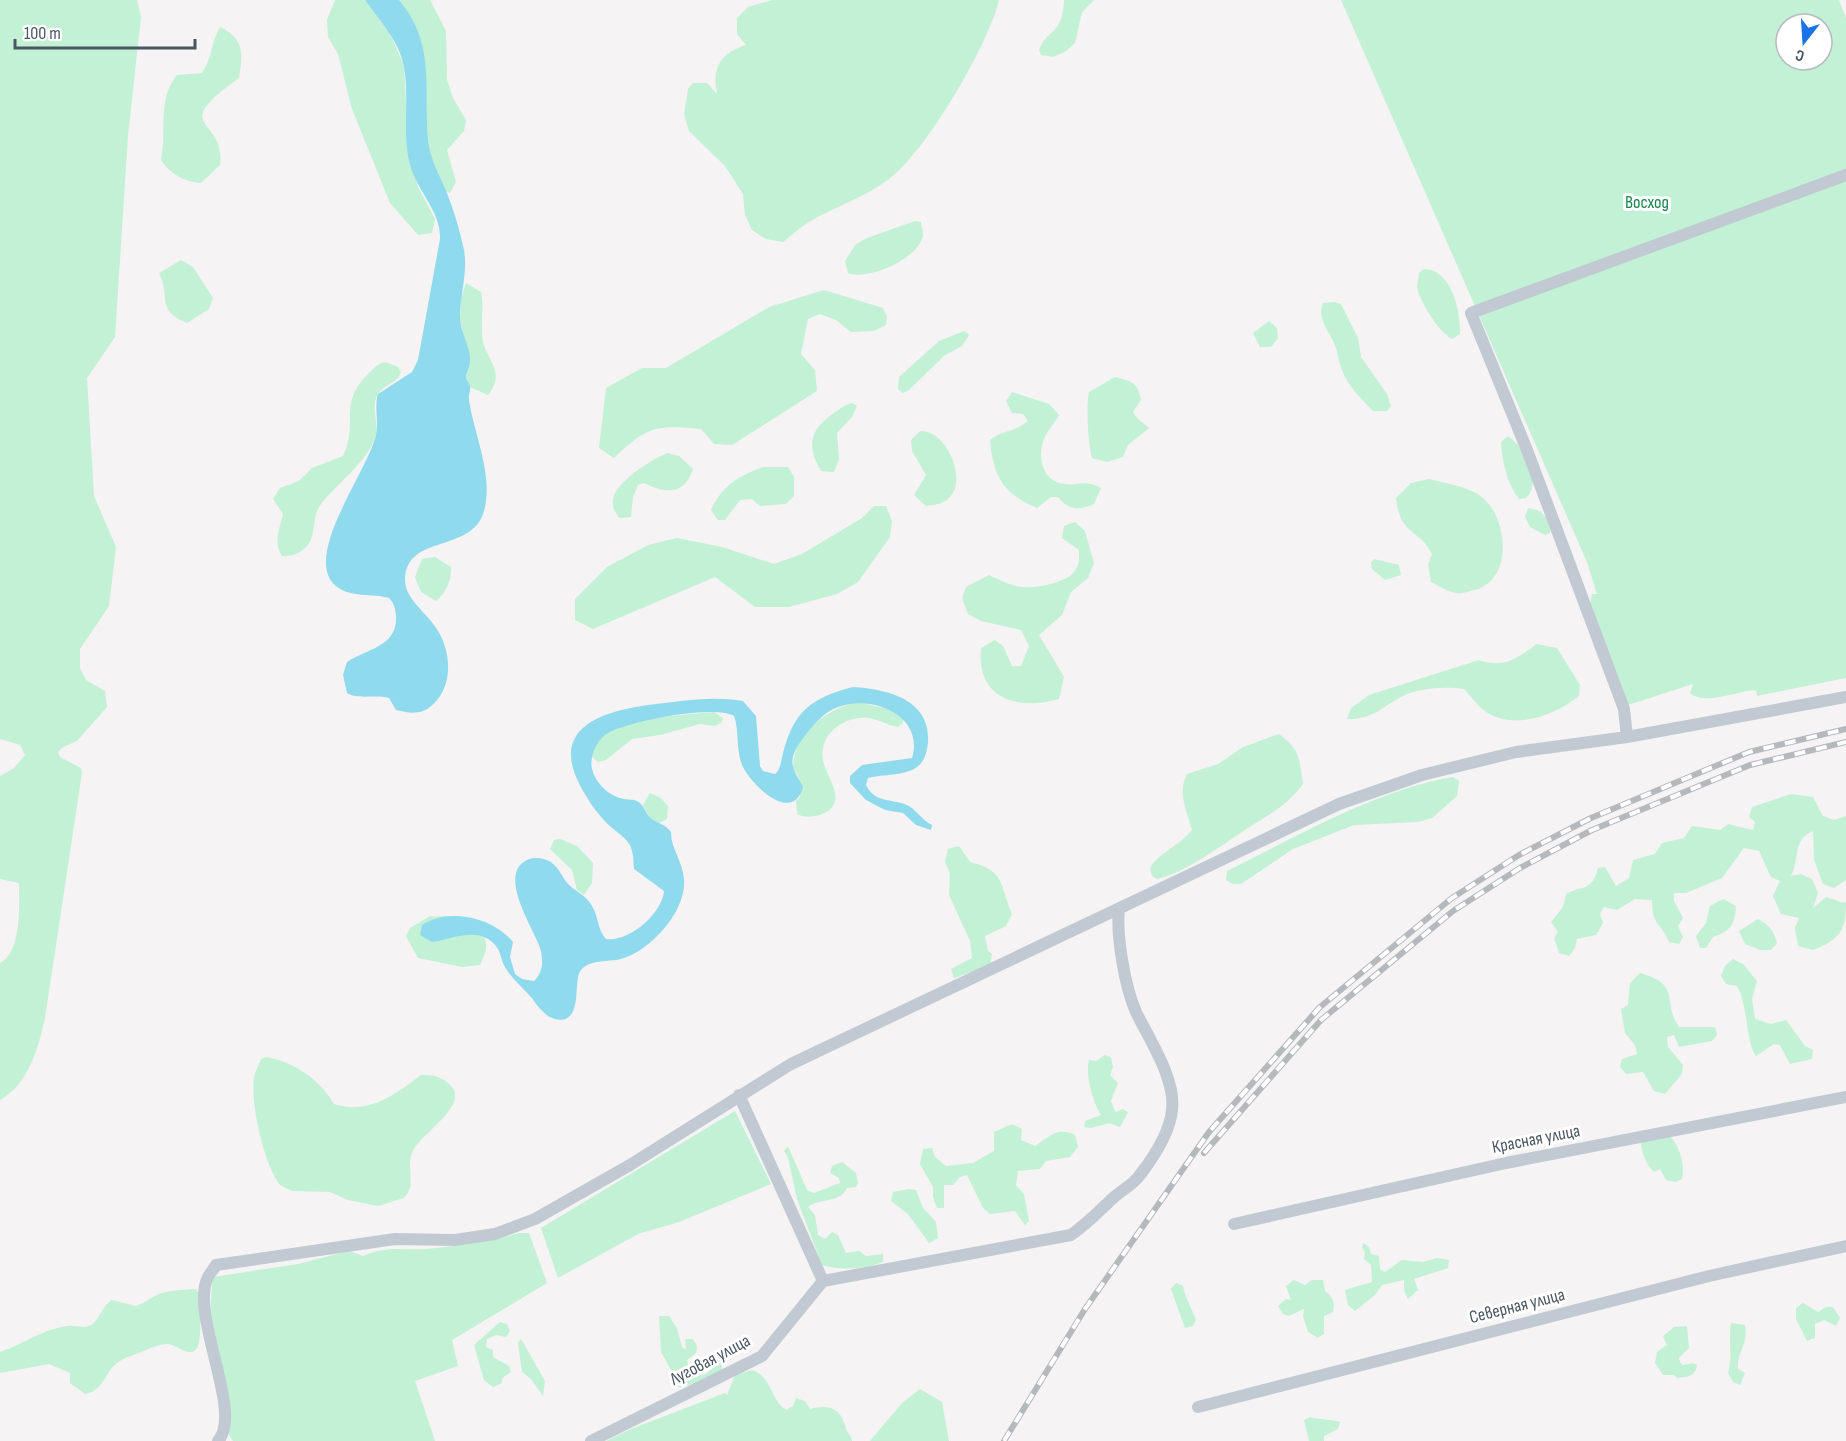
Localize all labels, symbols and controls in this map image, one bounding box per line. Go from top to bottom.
scale bar [15,12,195,50]
north arrow [1774,12,1834,72]
text: 100 m [24,23,61,44]
text: С [1793,45,1807,65]
park label: Восход [1625,192,1669,213]
street label: Красная улица [1490,1120,1582,1158]
street label: Северная улица [1467,1284,1567,1328]
street label: Луговая улица [665,1330,754,1390]

